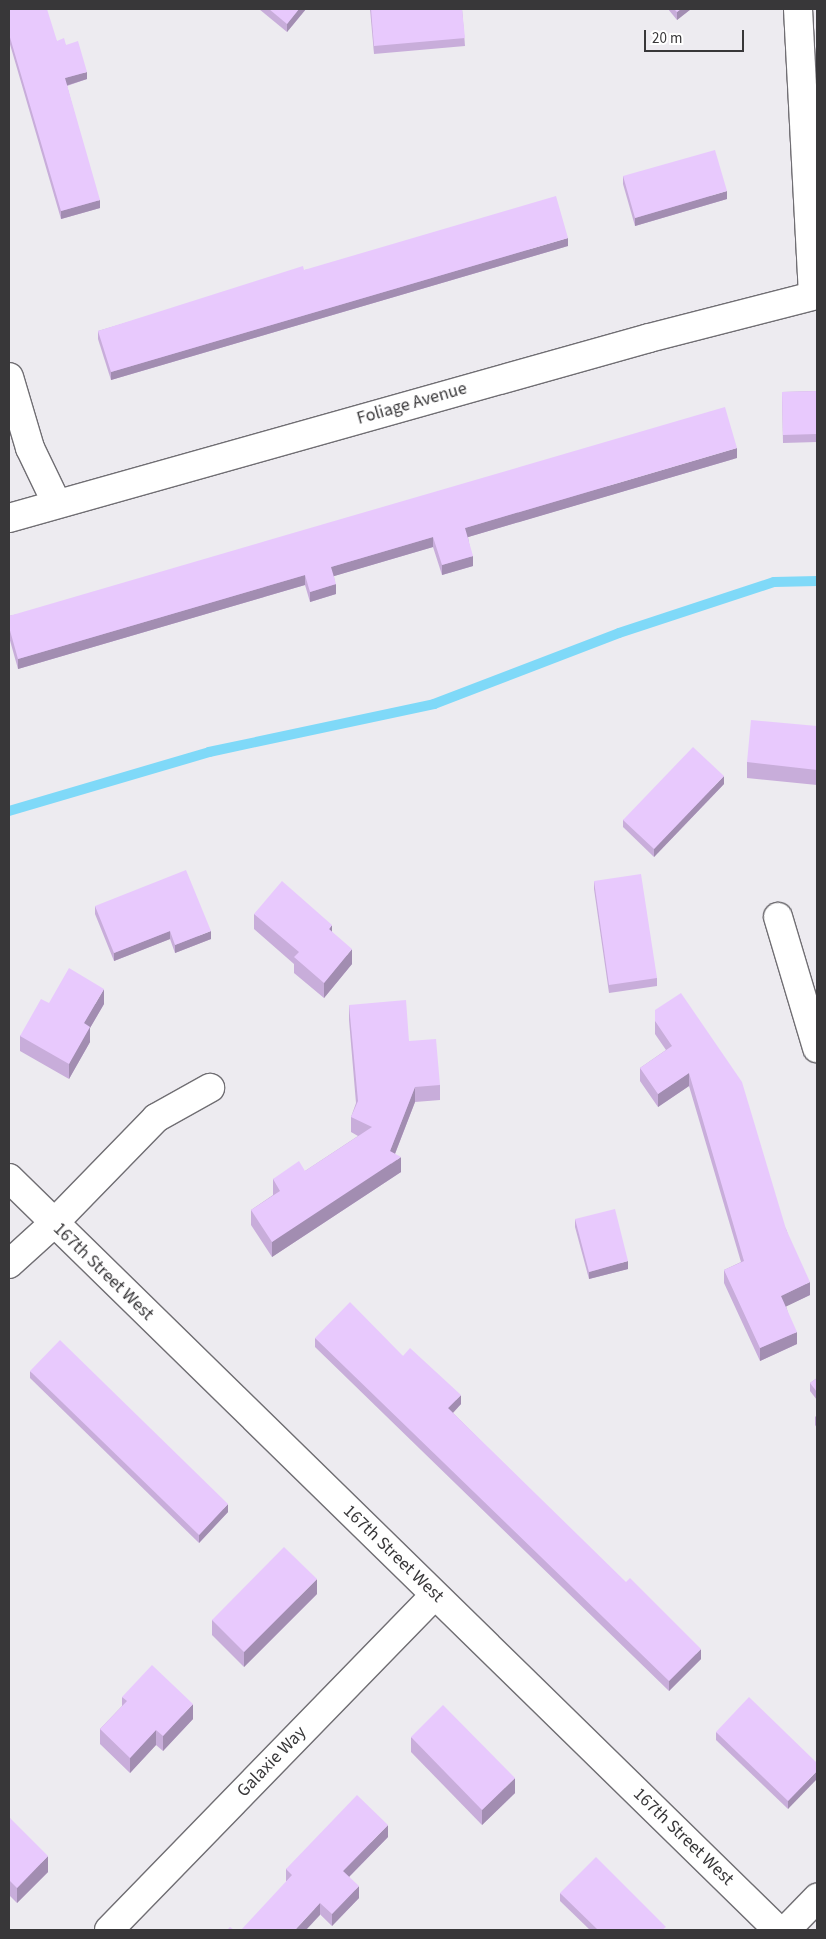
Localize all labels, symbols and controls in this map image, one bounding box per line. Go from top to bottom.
scale bar [646,20,746,52]
text: 20 m [652,28,682,49]
street label: Foliage Avenue [355,378,469,430]
street label: 167th Street West [48,1219,158,1325]
street label: 167th Street West [338,1501,448,1607]
street label: Galaxie Way [233,1722,311,1802]
street label: 167th Street West [628,1784,738,1890]

